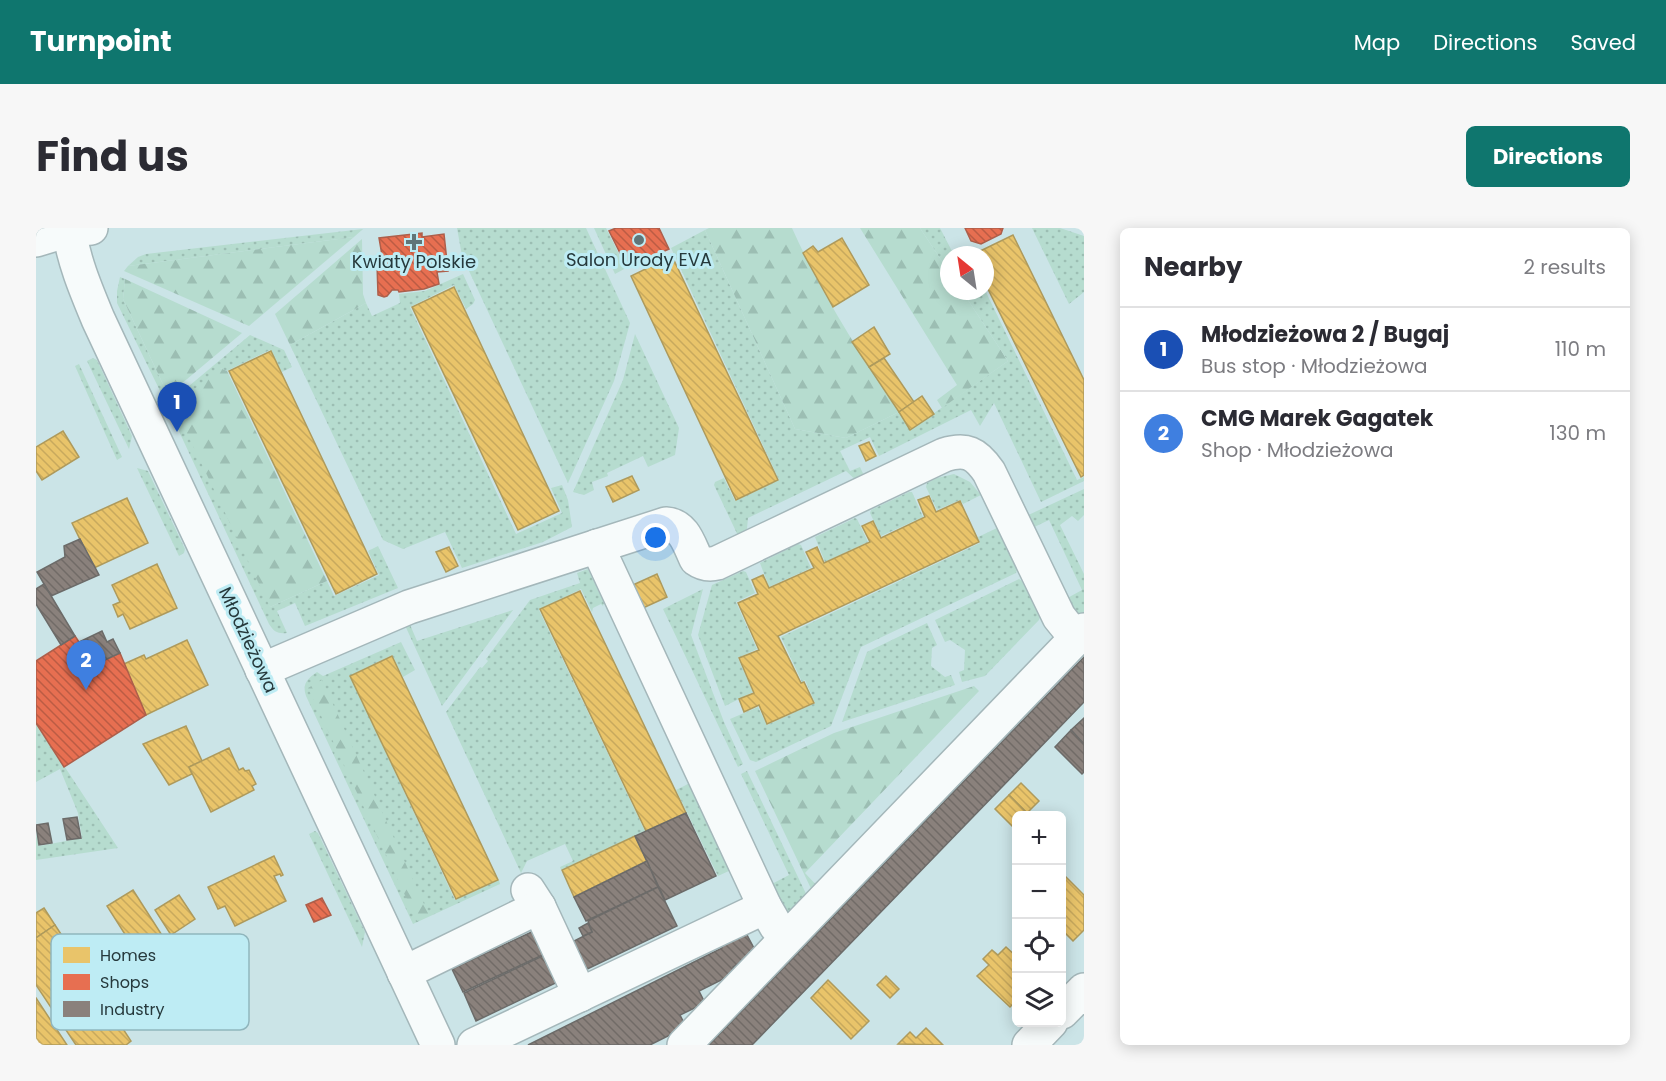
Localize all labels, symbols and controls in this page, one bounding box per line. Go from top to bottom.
text: Turnpoint [30,22,172,61]
text: Map [1354,28,1400,57]
text: Directions [1433,28,1537,57]
text: Saved [1570,28,1636,57]
button: Directions [1466,126,1630,187]
text: Find us [36,127,189,186]
marker: Salon Urody EVA [632,233,646,247]
marker: Kwiaty Polskie [407,235,421,249]
north arrow [940,246,994,300]
place label: Salon Urody EVA [566,247,712,272]
place label: Kwiaty Polskie [352,249,476,274]
text: Nearby [1144,249,1242,285]
text: 2 results [1523,253,1606,281]
text: Młodzieżowa 2 / Bugaj [1201,319,1449,350]
text: 1 [1160,335,1167,363]
text: 110 m [1555,335,1606,363]
text: Bus stop · Młodzieżowa [1201,352,1428,380]
pin: 1 [158,382,196,432]
text: CMG Marek Gagatek [1201,403,1433,434]
text: 2 [1158,419,1169,447]
text: 130 m [1549,419,1606,447]
text: Shop · Młodzieżowa [1201,436,1394,464]
your location [641,523,670,552]
street label: Młodzieżowa [213,583,284,697]
pin: 2 [67,640,106,690]
map controls [1012,811,1066,1027]
button: + [1012,811,1066,865]
button: − [1012,865,1066,919]
button: locate [1012,919,1066,973]
legend [51,934,249,1030]
text: Homes [100,944,156,967]
text: Shops [100,971,149,994]
button: layers [1012,973,1066,1027]
text: Industry [100,998,164,1021]

